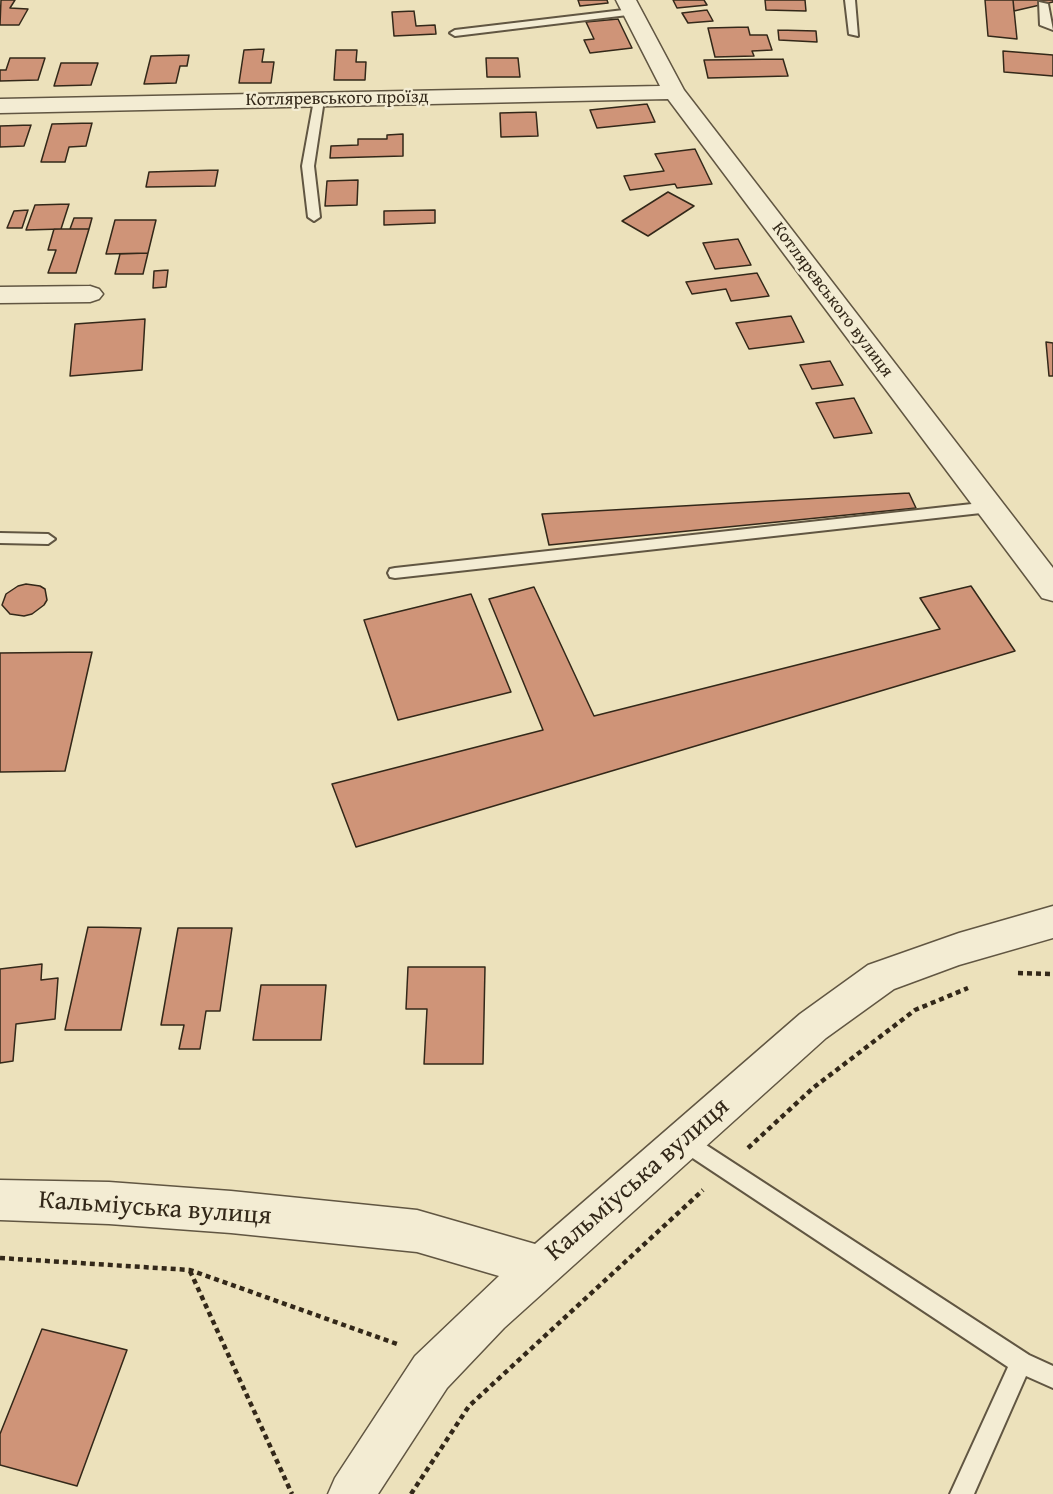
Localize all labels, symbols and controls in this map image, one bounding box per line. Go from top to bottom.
street label: Котляревського проїзд [245,87,429,111]
street label: Котляревського вулиця [767,218,897,382]
street label: Кальміуська вулиця [540,1092,736,1268]
street label: Кальміуська вулиця [38,1185,272,1233]

